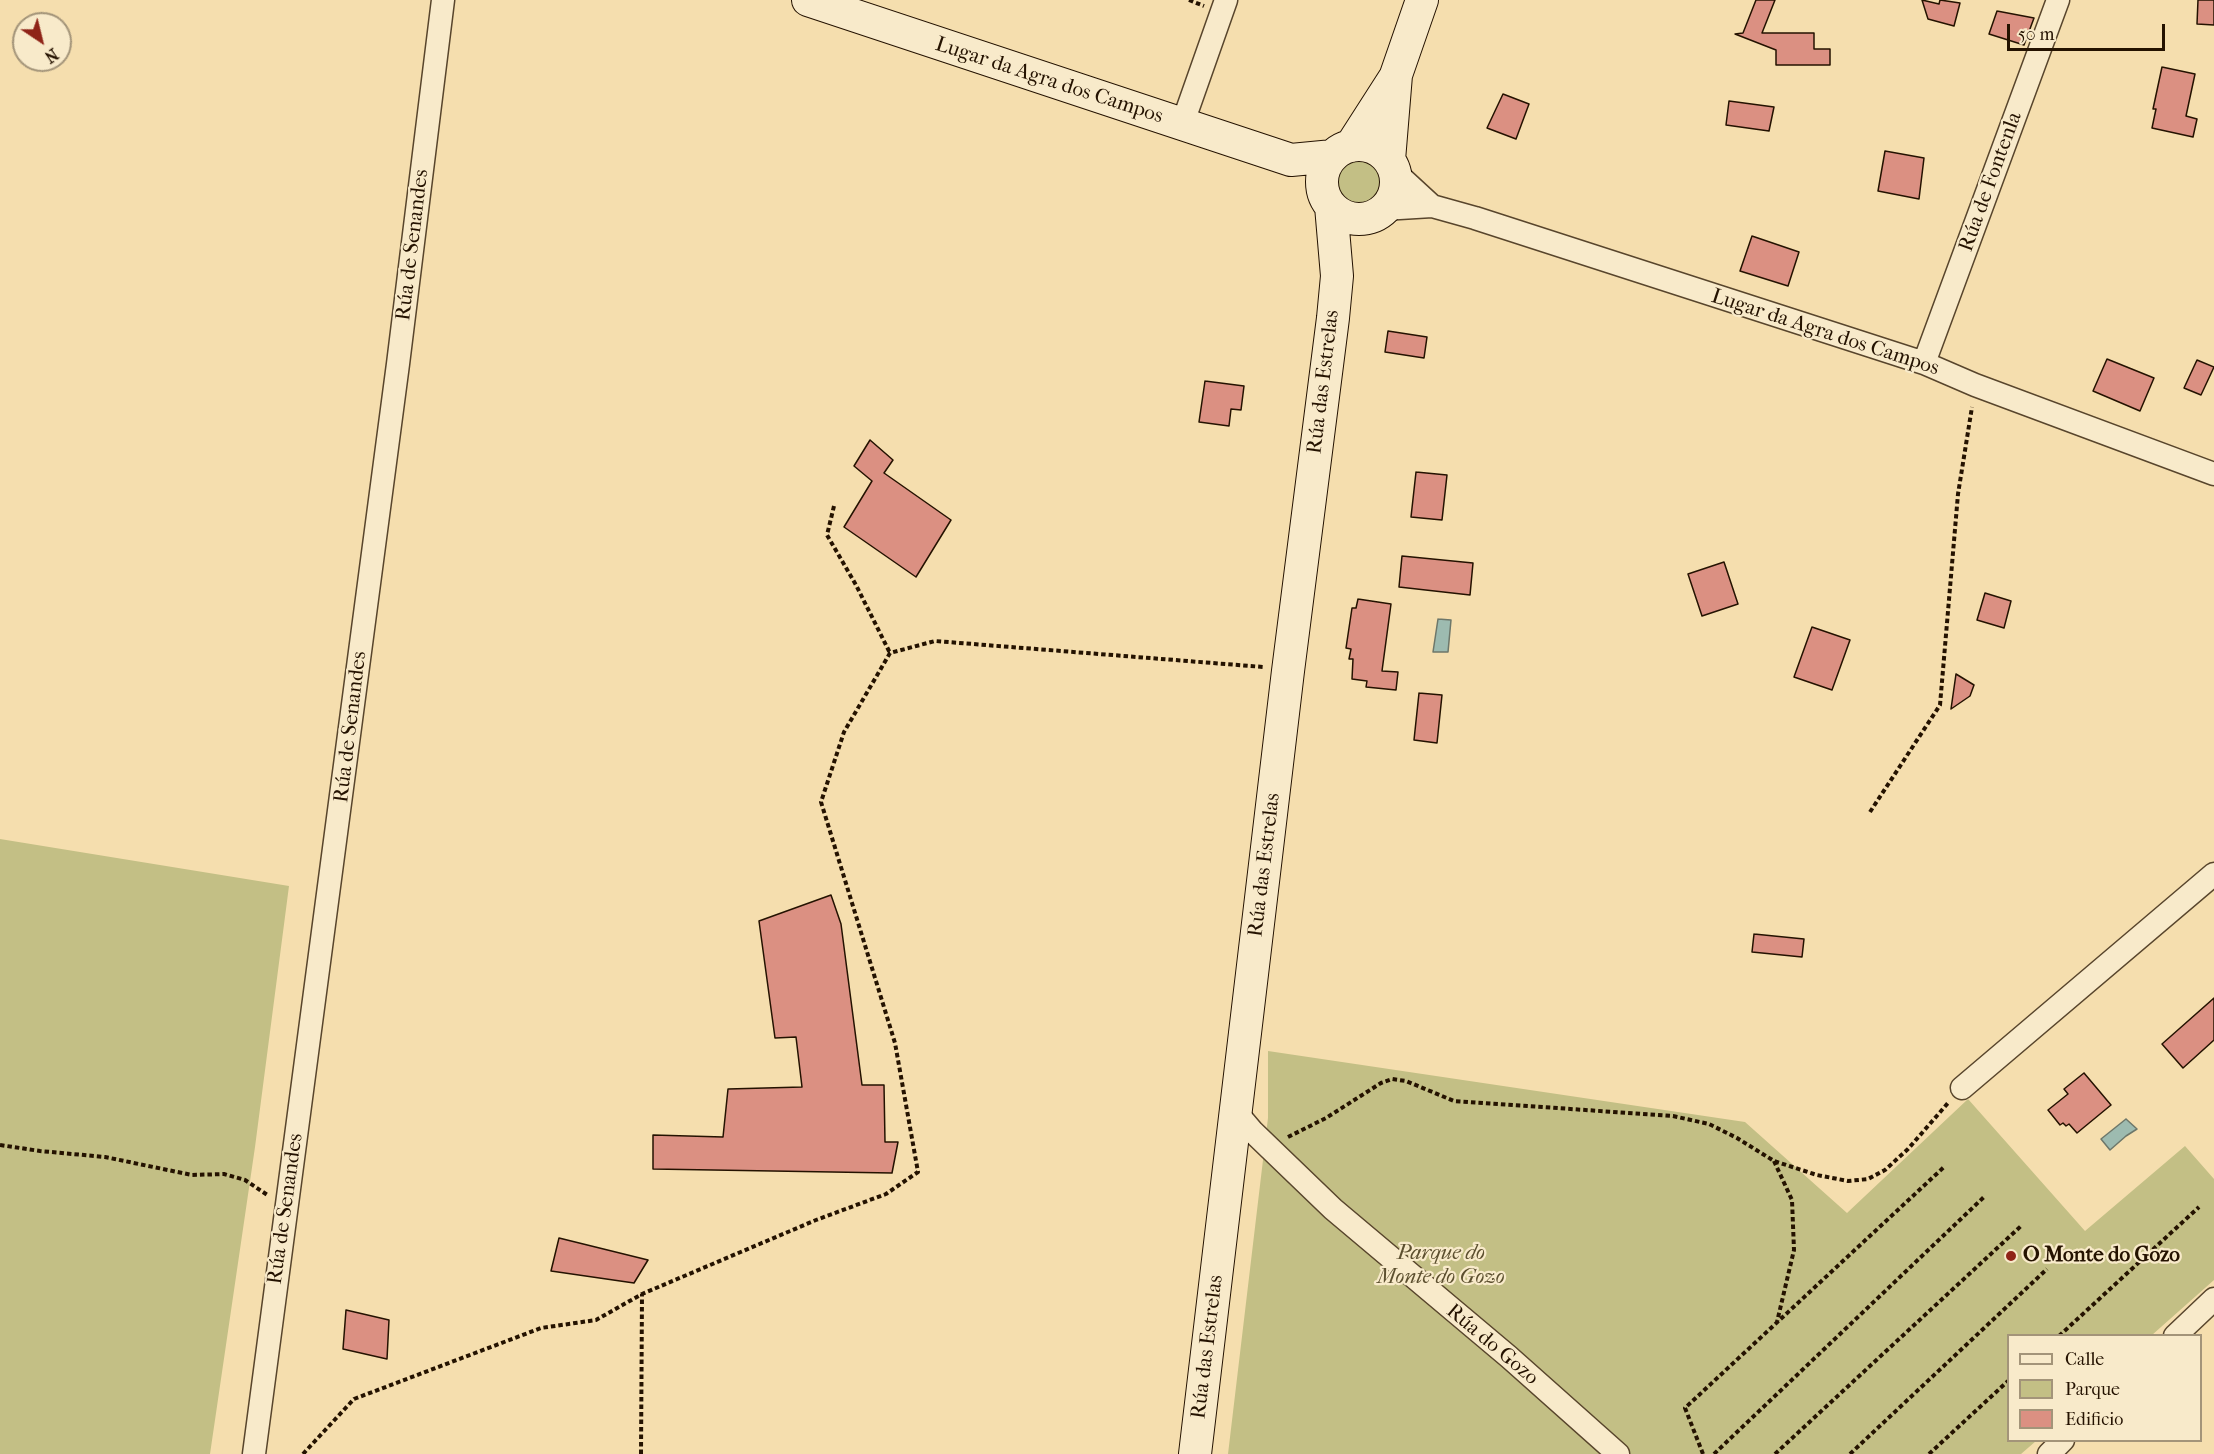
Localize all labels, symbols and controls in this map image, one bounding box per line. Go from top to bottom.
north arrow [12,12,72,72]
scale bar [2010,12,2168,50]
text: 50 m [2018,24,2054,45]
street label: Lugar da Agra dos Campos [932,32,1166,130]
text: N [41,44,62,67]
street label: Rúa de Fontenla [1954,109,2028,255]
street label: Rúa de Senandes [391,168,435,322]
street label: Lugar da Agra dos Campos [1708,284,1942,382]
street label: Rúa das Estrelas [1303,309,1345,455]
street label: Rúa de Senandes [329,650,373,804]
street label: Rúa das Estrelas [1244,792,1286,938]
street label: Rúa de Senandes [263,1132,309,1286]
park label: Parque do Monte do Gozo [1377,1241,1505,1291]
place label: O Monte do Gozo [2023,1243,2180,1269]
marker: O Monte do Gozo [2004,1249,2018,1263]
street label: Rúa das Estrelas [1187,1274,1229,1420]
street label: Rúa do Gozo [1441,1299,1543,1391]
legend [2007,1334,2202,1442]
text: Calle [2065,1349,2104,1370]
text: Parque [2065,1379,2120,1400]
text: Edificio [2065,1409,2123,1430]

